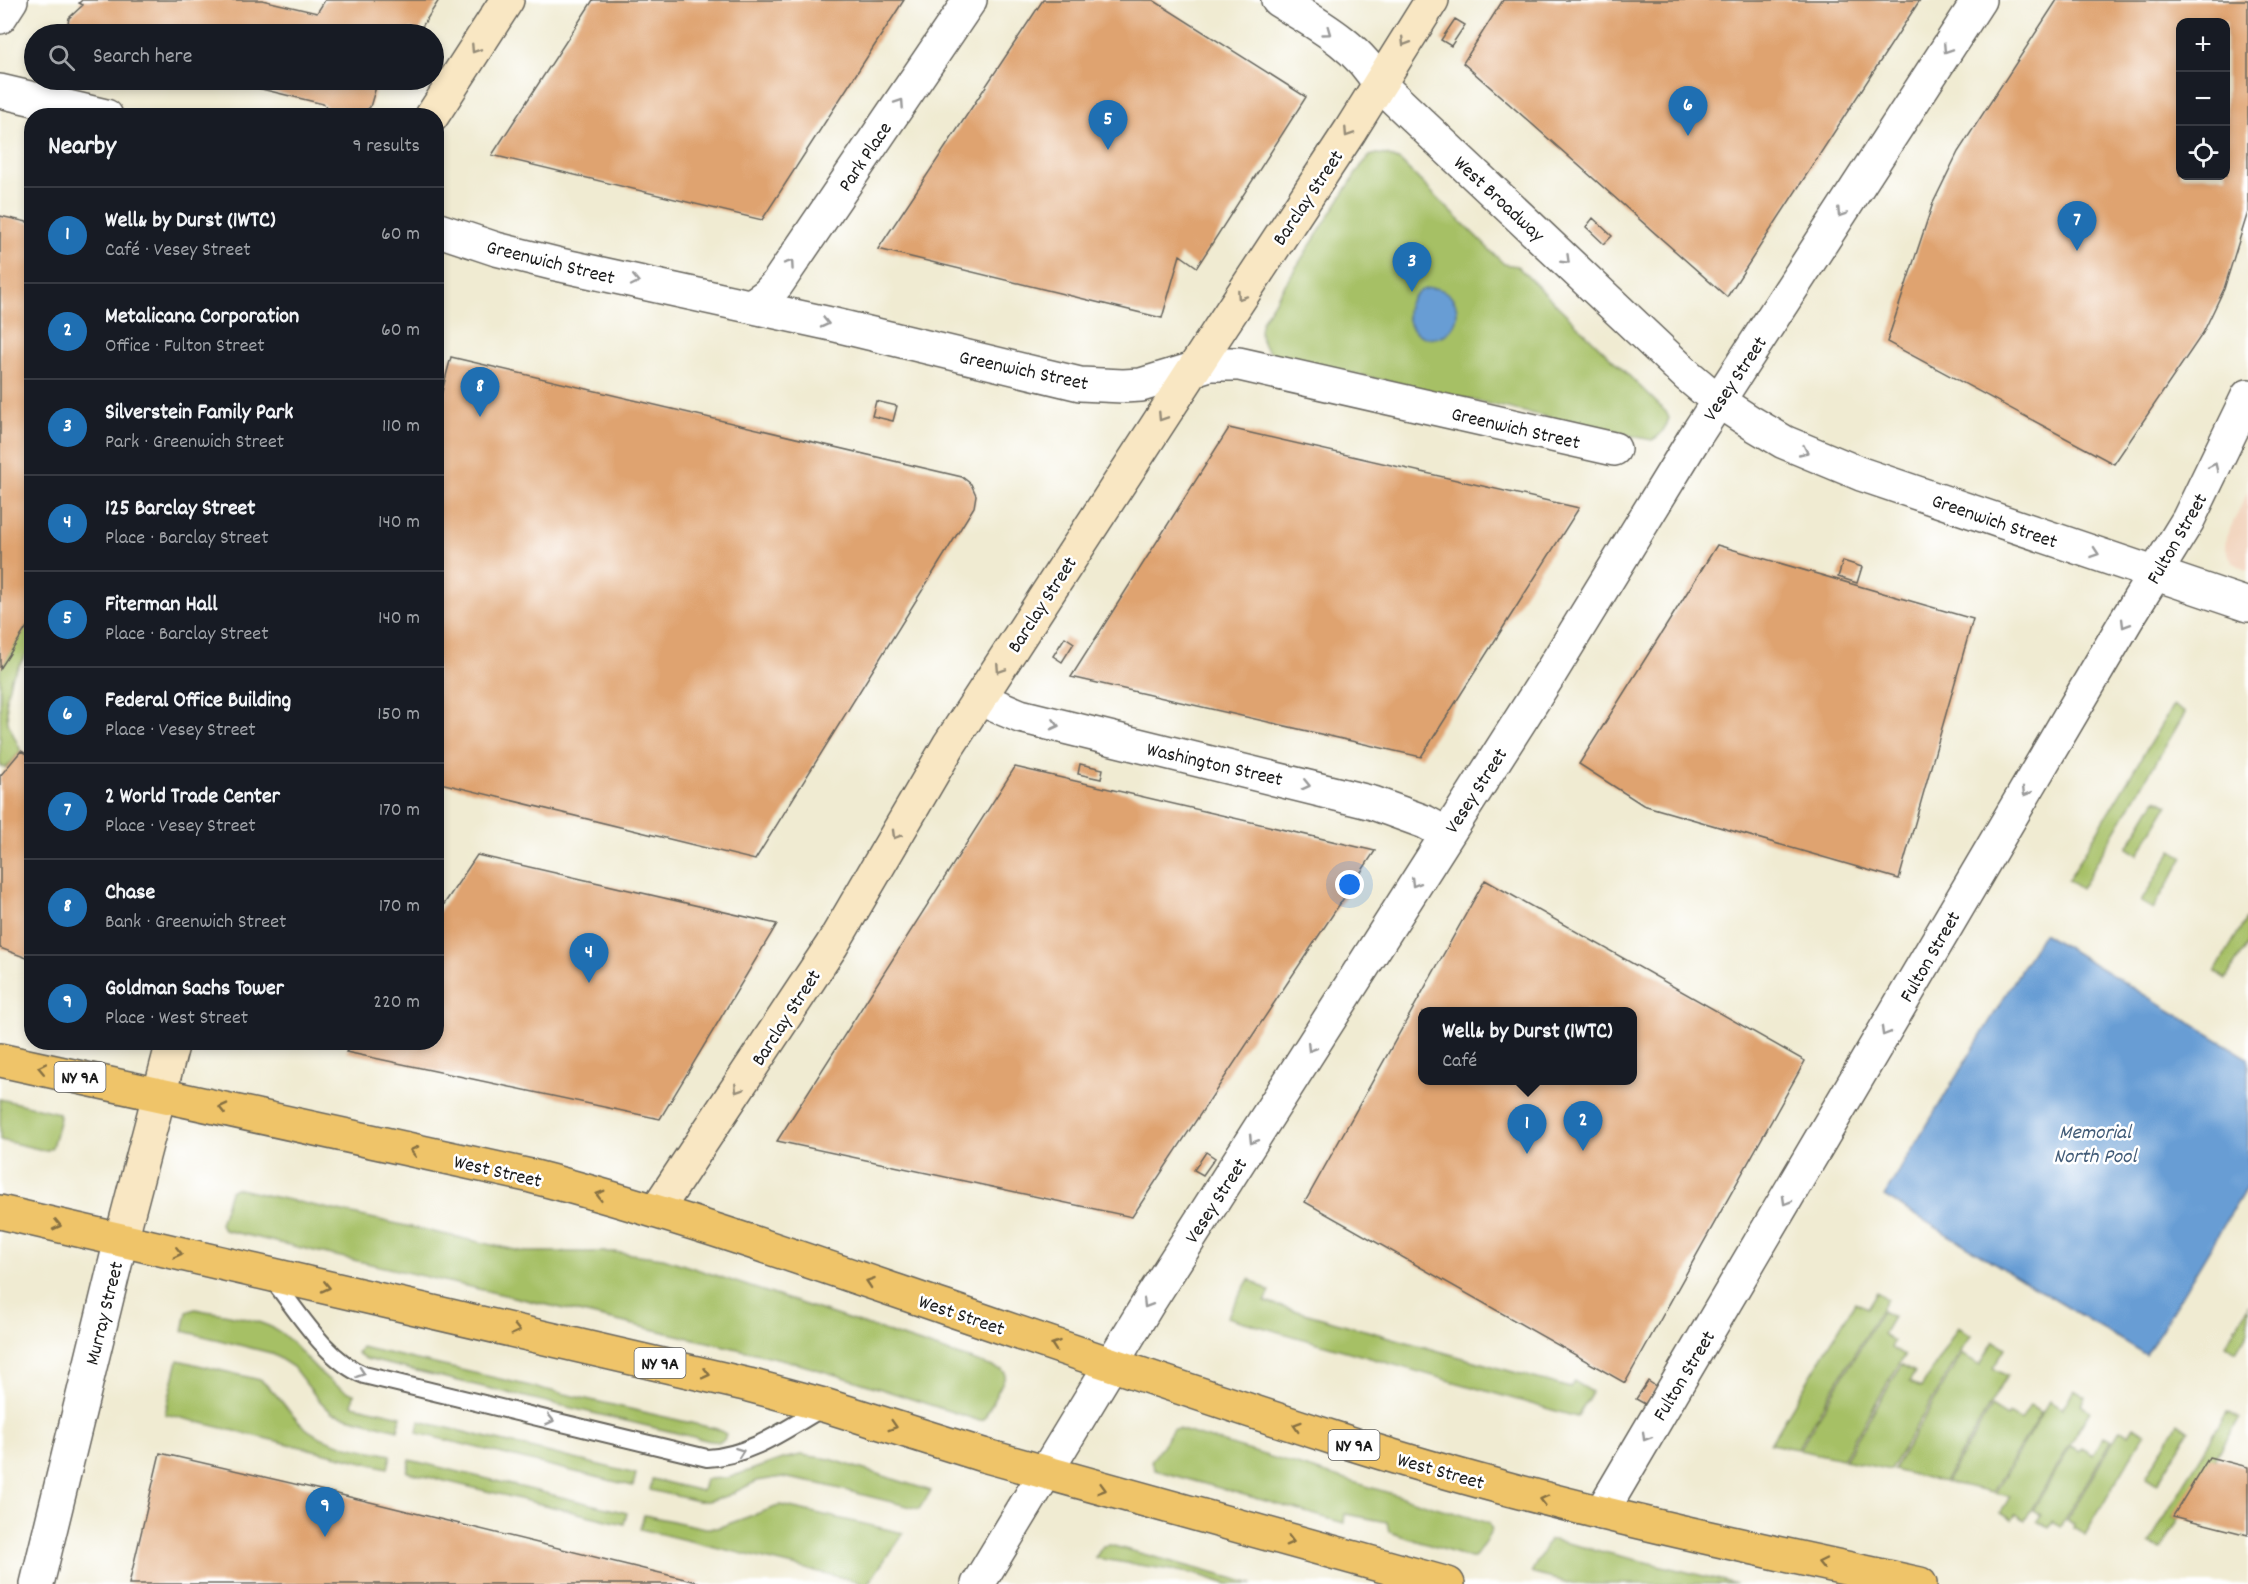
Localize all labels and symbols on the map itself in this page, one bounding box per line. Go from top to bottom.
one-way arrow [1321,25,1332,36]
one-way arrow [1401,36,1413,46]
one-way arrow [471,42,482,53]
one-way arrow [1943,43,1955,53]
pin: 6 [1668,86,1708,136]
one-way arrow [893,98,904,109]
pin: 5 [1088,100,1128,150]
street label: Park Place [833,117,900,198]
one-way arrow [1345,127,1356,138]
street label: Barclay Street [1267,145,1352,252]
street label: West Broadway [1446,151,1550,250]
pin: 7 [2058,202,2096,251]
one-way arrow [1837,207,1849,217]
street label: Greenwich Street [483,234,617,293]
pin: 3 [1392,242,1432,292]
one-way arrow [1559,253,1569,264]
one-way arrow [783,259,794,270]
one-way arrow [630,274,640,287]
one-way arrow [1236,290,1248,300]
one-way arrow [820,315,830,328]
street label: Vesey Street [1698,332,1775,428]
street label: Greenwich Street [956,345,1090,399]
pin: 8 [460,368,500,417]
street label: Greenwich Street [1448,402,1582,458]
one-way arrow [1158,410,1169,421]
one-way arrow [1797,444,1808,456]
one-way arrow [2206,463,2218,474]
street label: Greenwich Street [1927,488,2061,557]
street label: Fulton Street [2141,489,2216,590]
one-way arrow [2089,546,2100,559]
street label: Barclay Street [1002,552,1085,659]
one-way arrow [2120,618,2132,628]
one-way arrow [996,663,1007,674]
one-way arrow [1050,717,1060,730]
street label: Washington Street [1144,737,1285,795]
street label: Vesey Street [1439,743,1516,840]
one-way arrow [1301,778,1311,791]
one-way arrow [2022,786,2033,796]
one-way arrow [892,829,904,839]
your location [1335,870,1364,899]
one-way arrow [1410,877,1422,887]
street label: Fulton Street [1894,907,1969,1008]
pin: 4 [570,934,608,983]
street label: Barclay Street [746,965,829,1072]
one-way arrow [1880,1026,1892,1036]
one-way arrow [1307,1041,1318,1052]
road number: NY 9A [54,1062,106,1092]
one-way arrow [37,1063,47,1076]
one-way arrow [734,1083,745,1094]
one-way arrow [219,1102,229,1115]
pin: 2 [1564,1102,1602,1151]
pin: 1 [1508,1104,1546,1154]
water label: Memorial North Pool [2054,1119,2138,1173]
one-way arrow [1248,1134,1260,1144]
one-way arrow [409,1145,419,1158]
street label: West Street [451,1149,544,1197]
street label: Vesey Street [1179,1153,1256,1250]
one-way arrow [595,1190,606,1202]
one-way arrow [1782,1194,1793,1205]
one-way arrow [52,1218,62,1231]
one-way arrow [173,1246,183,1259]
street label: Murray Street [80,1259,132,1368]
one-way arrow [865,1277,876,1290]
one-way arrow [320,1279,330,1292]
street label: West Street [914,1289,1008,1345]
one-way arrow [1143,1298,1155,1308]
one-way arrow [511,1323,521,1336]
street label: Fulton Street [1648,1326,1724,1427]
one-way arrow [1050,1340,1061,1353]
road number: NY 9A [634,1348,686,1378]
one-way arrow [355,1366,366,1379]
one-way arrow [701,1367,711,1380]
one-way arrow [545,1412,555,1425]
one-way arrow [888,1419,898,1432]
one-way arrow [1292,1421,1303,1434]
road number: NY 9A [1328,1430,1380,1460]
one-way arrow [1641,1431,1653,1441]
one-way arrow [734,1446,744,1459]
street label: West Street [1393,1447,1487,1499]
one-way arrow [1096,1482,1107,1494]
pin: 9 [306,1488,344,1537]
one-way arrow [1540,1494,1550,1507]
one-way arrow [1284,1534,1295,1546]
one-way arrow [1817,1557,1827,1570]

